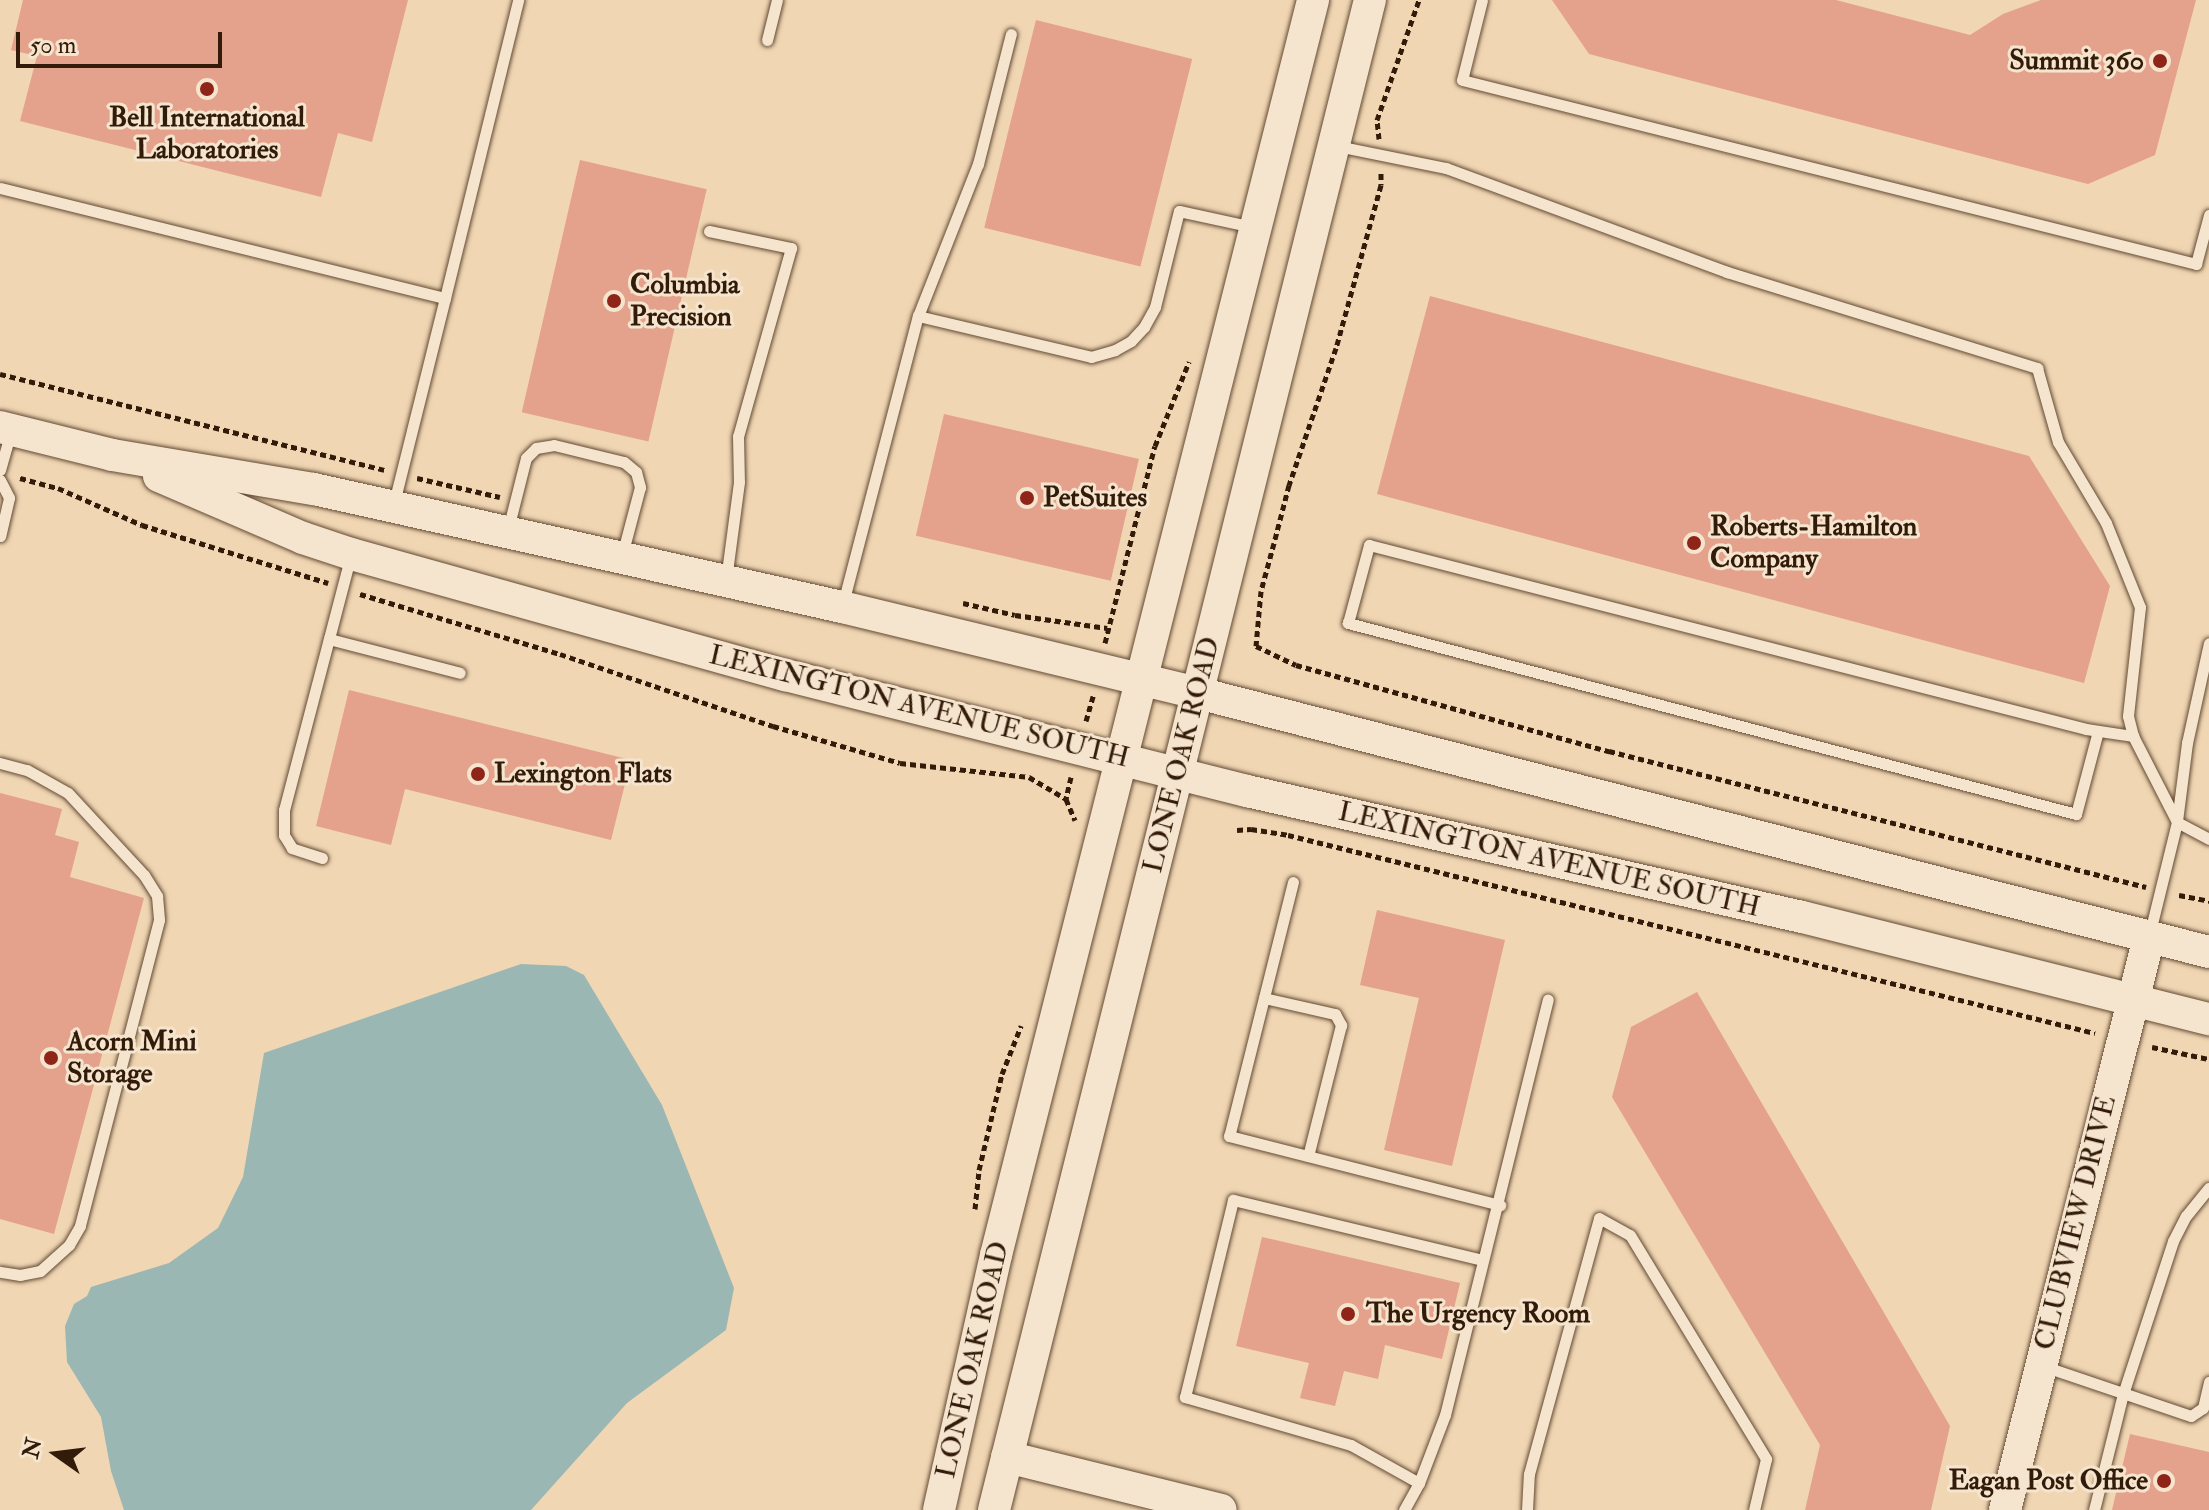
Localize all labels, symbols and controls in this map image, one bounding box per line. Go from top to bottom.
scale bar [20,16,226,66]
text: 50 m [30,30,76,61]
place label: Summit 360 [2009,44,2144,78]
marker: Summit 360 [2151,52,2169,70]
marker: Bell International Laboratories [198,80,216,98]
place label: Bell International Laboratories [109,101,305,167]
place label: Columbia Precision [630,268,740,334]
marker: Columbia Precision [605,292,623,310]
place label: PetSuites [1043,481,1147,515]
marker: PetSuites [1018,489,1036,507]
place label: Roberts-Hamilton Company [1710,510,1917,576]
marker: Roberts-Hamilton Company [1685,534,1703,552]
street label: LONE OAK ROAD [1136,634,1228,876]
street label: LEXINGTON AVENUE SOUTH [705,638,1133,776]
place label: Lexington Flats [494,757,672,791]
marker: Lexington Flats [469,765,487,783]
street label: LEXINGTON AVENUE SOUTH [1335,795,1763,925]
place label: Acorn Mini Storage [67,1025,197,1091]
marker: Acorn Mini Storage [42,1049,60,1067]
street label: CLUBVIEW DRIVE [2028,1092,2124,1354]
street label: LONE OAK ROAD [929,1238,1017,1482]
place label: The Urgency Room [1366,1297,1590,1331]
marker: The Urgency Room [1337,1303,1359,1325]
north arrow [16,1414,96,1494]
text: N [17,1435,49,1461]
place label: Eagan Post Office [1949,1464,2148,1498]
marker: Eagan Post Office [2155,1472,2173,1490]

